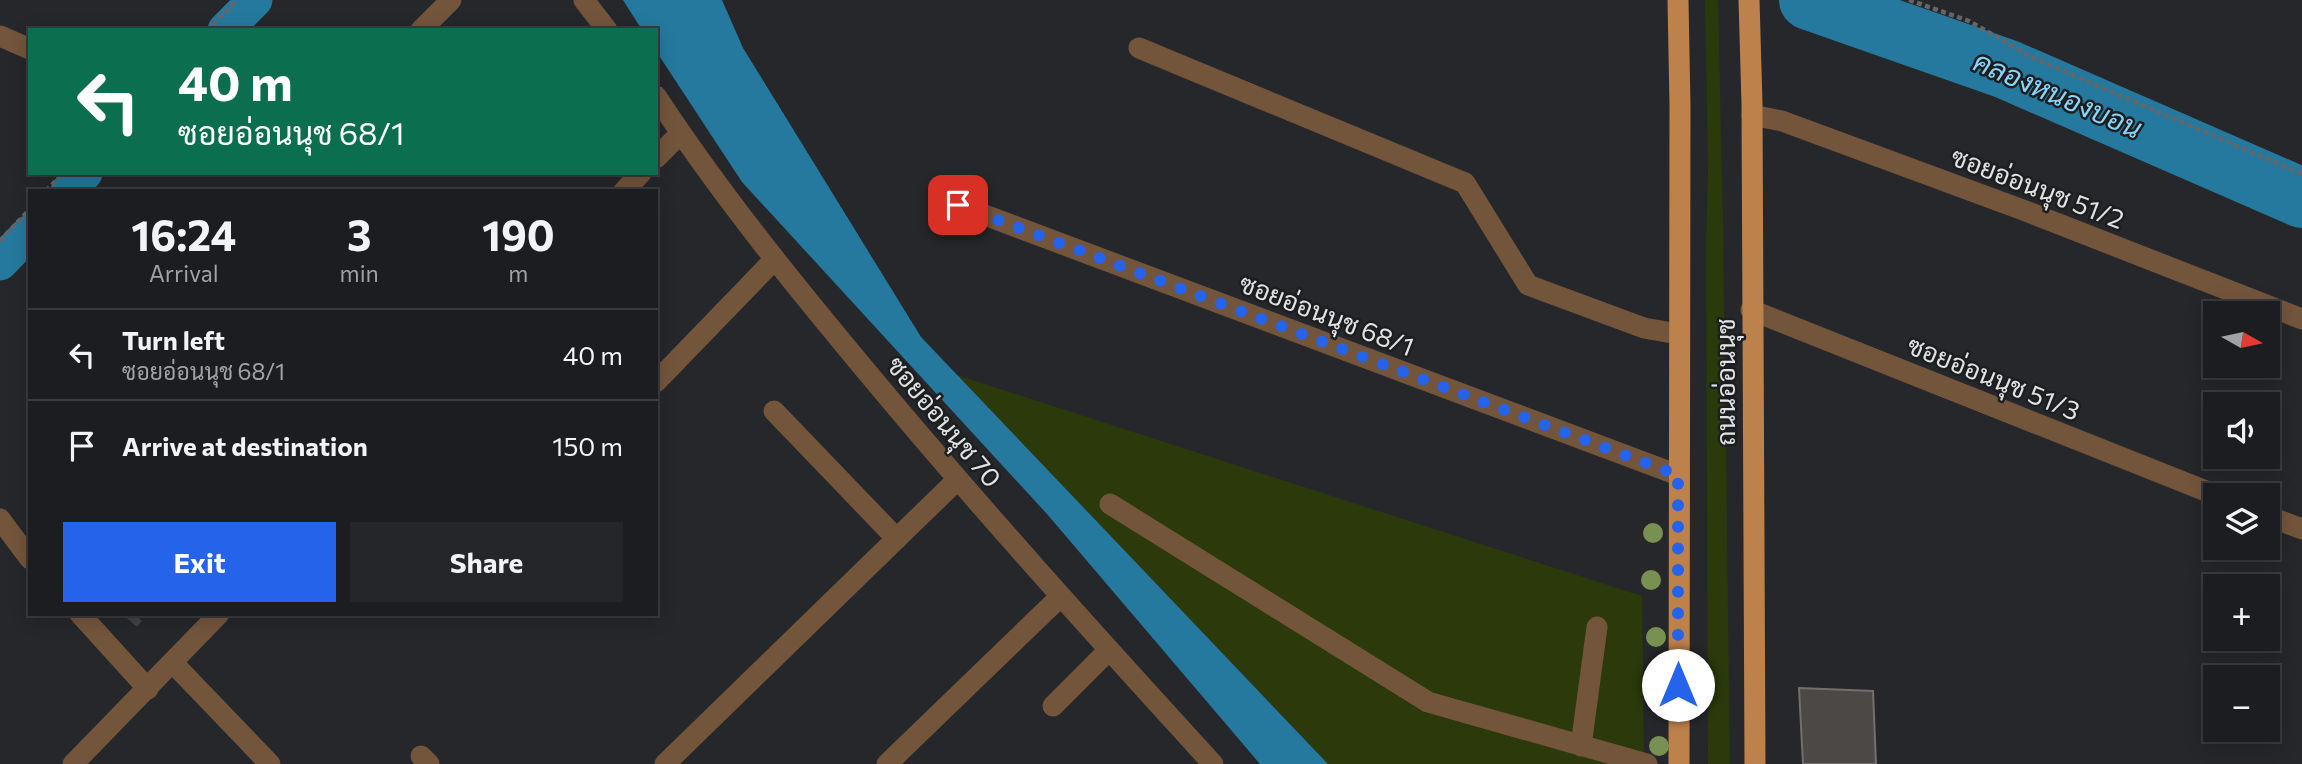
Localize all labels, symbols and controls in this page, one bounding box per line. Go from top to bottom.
water label: คลองหนองบอน [1969,43,2147,145]
text: 40 m [178,51,293,111]
icon: left [63,56,154,147]
text: ซอยอ่อนนุช 68/1 [178,112,405,152]
street label: ซอยอ่อนนุช 51/2 [1946,140,2129,238]
pin [928,175,988,235]
icon: arrive [939,186,977,224]
text: 16:24 [131,208,236,260]
text: 3 [347,208,371,260]
text: 190 [482,208,555,260]
text: Arrival [149,259,219,287]
text: min [340,259,379,287]
text: m [508,259,528,287]
street label: ซอยอ่อนนุช 68/1 [1234,267,1419,365]
north arrow [2203,301,2280,378]
map controls [2203,301,2280,742]
street label: ถนนอ่อนนุช [1709,318,1744,446]
text: Turn left [122,324,225,355]
street label: ซอยอ่อนนุช 51/3 [1902,328,2085,429]
icon: left [63,336,101,374]
text: 40 m [563,339,623,370]
street label: ซอยอ่อนนุช 70 [878,349,1009,495]
text: ซอยอ่อนนุช 68/1 [122,357,285,385]
button: sound [2203,392,2280,469]
icon: arrive [63,427,101,465]
text: Arrive at destination [122,430,368,461]
text: 150 m [552,430,623,461]
button: layers [2203,483,2280,560]
button: Exit [63,522,336,602]
button: Share [350,522,623,602]
button: + [2203,574,2280,651]
position arrow [1641,648,1715,722]
button: − [2203,665,2280,742]

